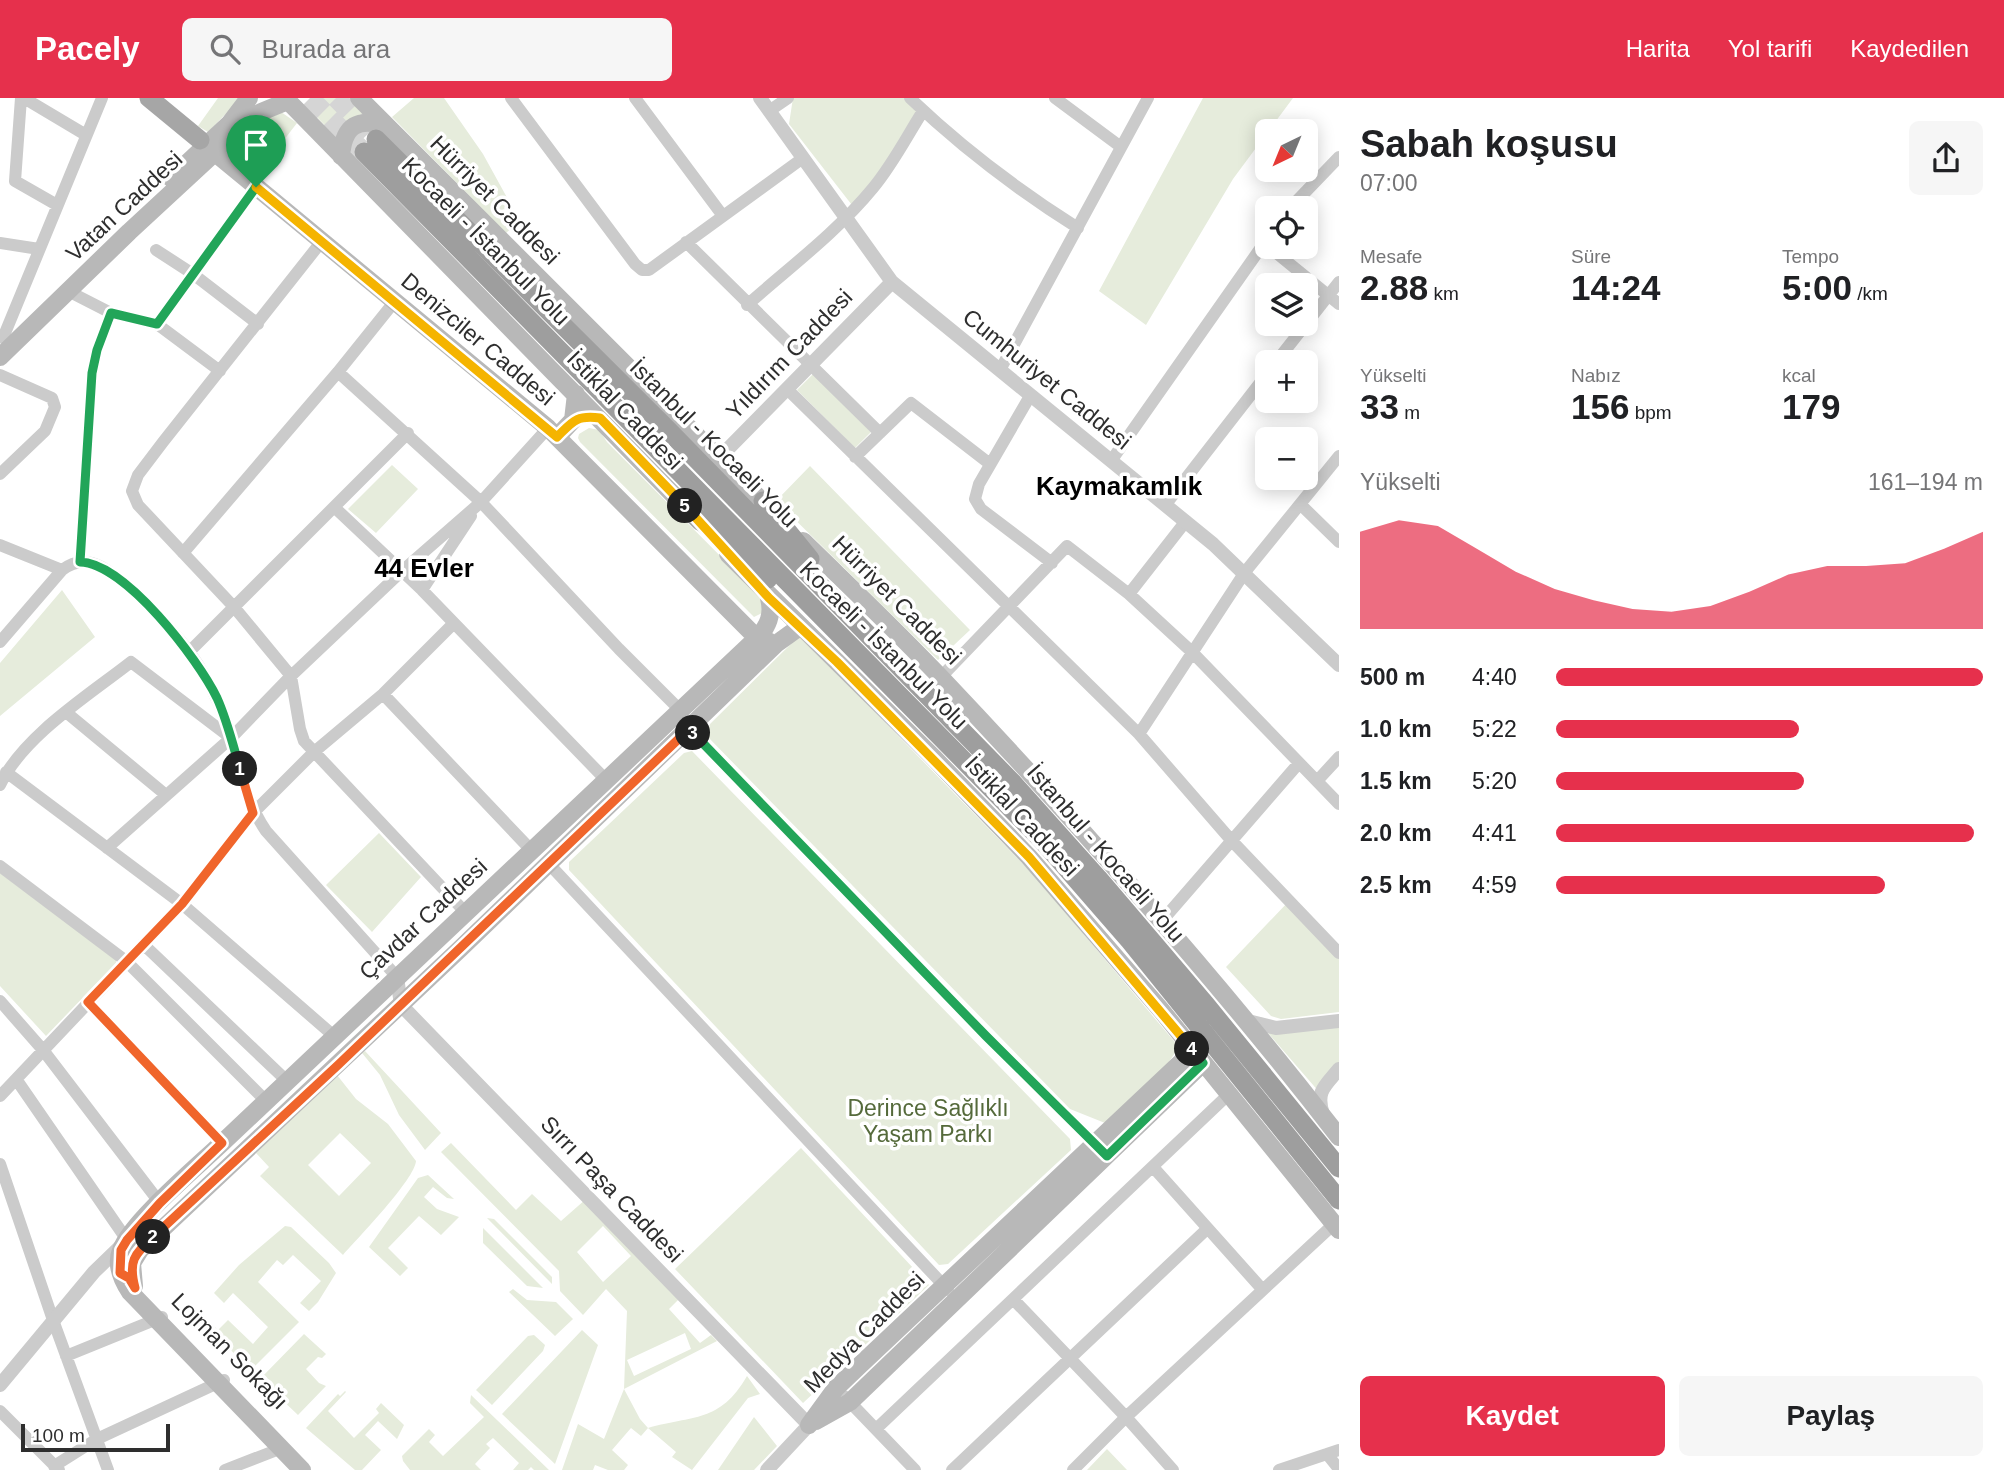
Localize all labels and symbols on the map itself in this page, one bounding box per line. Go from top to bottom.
pin [226,115,286,187]
north arrow [1255,119,1318,182]
street label: Hürriyet Caddesi [425,130,565,270]
street label: Vatan Caddesi [61,146,187,266]
street label: Kocaeli - İstanbul Yolu [397,152,575,330]
street label: Denizciler Caddesi [396,267,560,411]
street label: Yıldırım Caddesi [721,284,857,424]
street label: Cumhuriyet Caddesi [958,303,1136,455]
street label: İstiklal Caddesi [562,345,688,475]
street label: İstanbul - Kocaeli Yolu [625,354,803,532]
district label: Kaymakamlık [1036,471,1203,501]
pin: 5 [668,488,702,524]
street label: Hürriyet Caddesi [827,530,967,670]
district label: 44 Evler [374,553,474,583]
street label: Kocaeli - İstanbul Yolu [795,556,973,734]
pin: 3 [676,716,710,750]
street label: İstiklal Caddesi [960,751,1084,881]
pin: 1 [222,752,258,786]
street label: İstanbul - Kocaeli Yolu [1022,759,1190,947]
street label: Çavdar Caddesi [354,853,492,985]
pin: 4 [1174,1032,1210,1066]
park label: Derince Sağlıklı Yaşam Parkı [847,1095,1009,1147]
street label: Sırrı Paşa Caddesi [536,1111,688,1267]
pin: 2 [136,1220,170,1254]
street label: Medya Caddesi [798,1266,930,1398]
street label: Lojman Sokağı [167,1288,293,1414]
scale bar [21,1421,170,1453]

